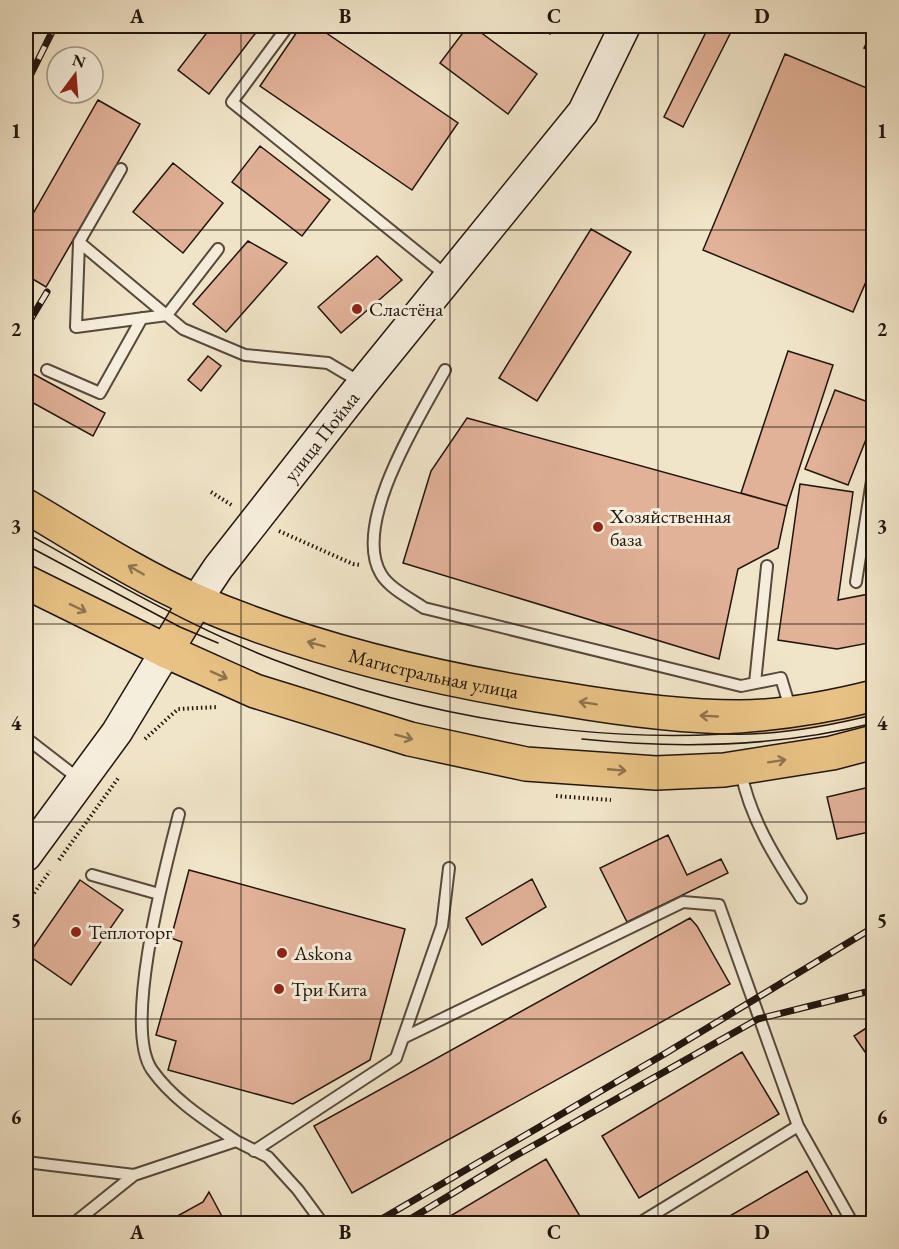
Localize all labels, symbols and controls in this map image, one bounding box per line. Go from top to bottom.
text: A [129,3,145,29]
text: B [339,3,351,29]
text: C [547,3,561,29]
text: D [754,3,770,29]
north arrow [45,45,105,105]
text: N [70,49,88,73]
text: 1 [11,118,21,144]
text: 1 [877,118,887,144]
place label: Сластёна [369,296,443,322]
marker: Сластёна [350,302,364,316]
text: 2 [11,316,22,342]
text: 2 [877,316,888,342]
street label: улица Пойма [278,386,365,487]
place label: Хозяйственная база [609,503,731,552]
text: 3 [11,513,21,539]
text: 3 [877,513,887,539]
marker: Хозяйственная база [591,520,605,534]
one-way arrow [128,564,145,576]
one-way arrow [69,602,87,614]
one-way arrow [306,638,325,650]
street label: Магистральная улица [346,642,521,705]
one-way arrow [210,669,228,681]
one-way arrow [579,698,598,709]
text: 4 [11,710,22,736]
one-way arrow [699,710,719,721]
text: 4 [877,710,888,736]
one-way arrow [394,732,413,744]
one-way arrow [767,756,786,767]
one-way arrow [606,765,626,776]
text: 5 [11,907,21,933]
text: 5 [877,907,887,933]
place label: Теплоторг [88,919,172,945]
marker: Теплоторг [69,925,83,939]
place label: Askona [293,940,352,966]
marker: Askona [275,946,289,960]
place label: Три Кита [291,976,367,1002]
marker: Три Кита [272,982,286,996]
text: 6 [11,1104,22,1130]
text: 6 [877,1104,888,1130]
text: A [129,1219,145,1245]
text: B [339,1219,351,1245]
text: C [547,1219,561,1245]
text: D [754,1219,770,1245]

